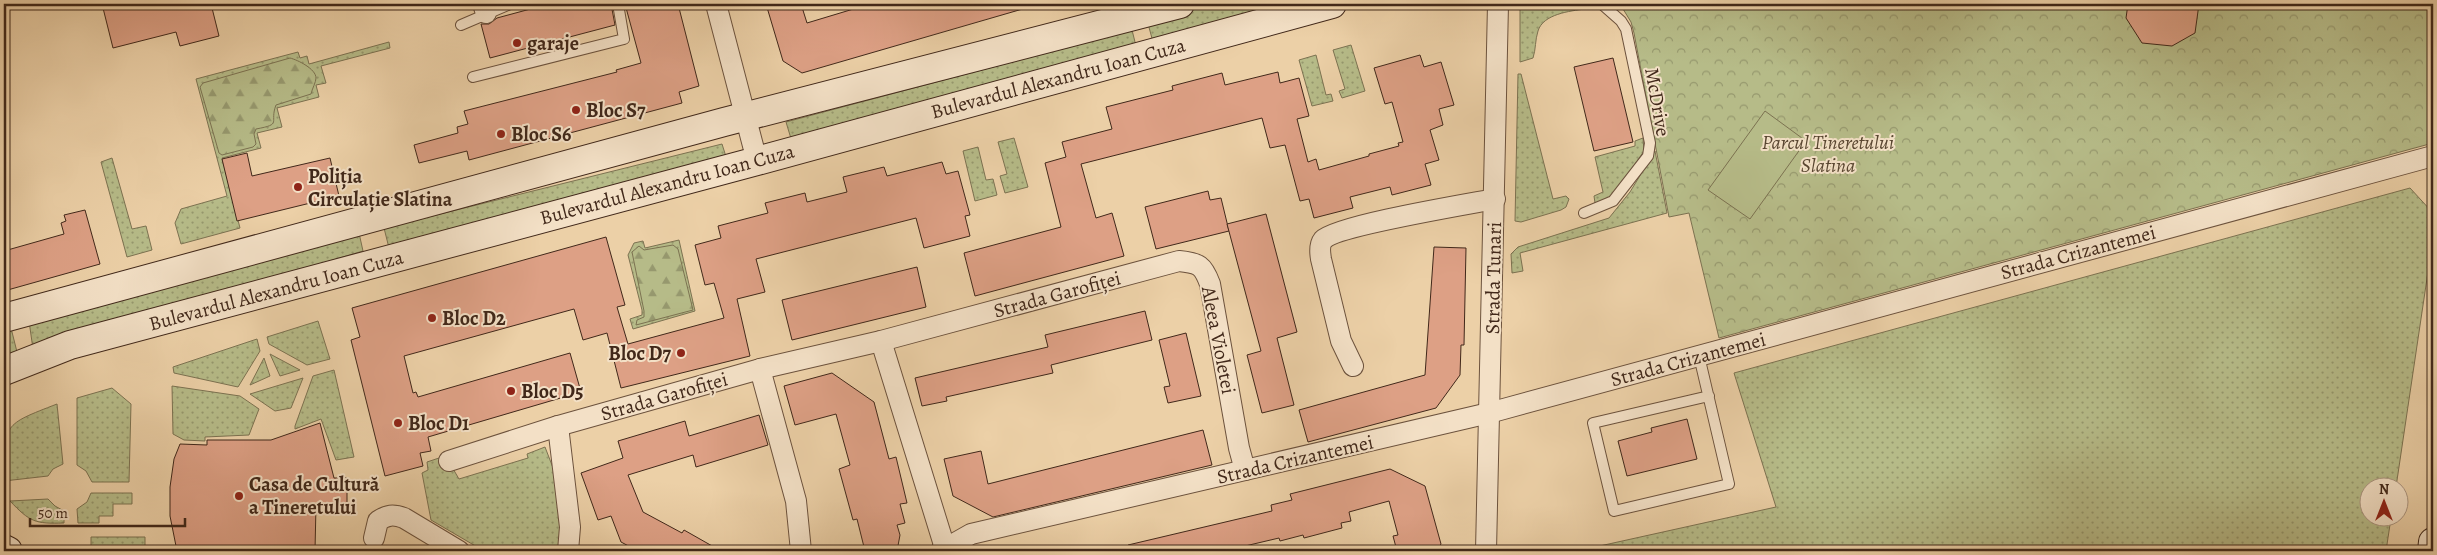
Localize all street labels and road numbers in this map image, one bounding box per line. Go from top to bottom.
street label: Bulevardul Alexandru Ioan Cuza [928,31,1189,125]
street label: McDrive [1638,66,1677,139]
street label: Bulevardul Alexandru Ioan Cuza [537,137,798,231]
street label: Strada Crizantemei [1998,219,2159,286]
street label: Strada Tunari [1479,221,1508,335]
street label: Bulevardul Alexandru Ioan Cuza [146,243,407,337]
street label: Strada Garofiței [990,265,1124,324]
street label: Aleea Violetei [1195,283,1242,396]
street label: Strada Crizantemei [1608,326,1769,393]
street label: Strada Garofiței [598,365,731,427]
street label: Strada Crizantemei [1214,428,1376,491]

